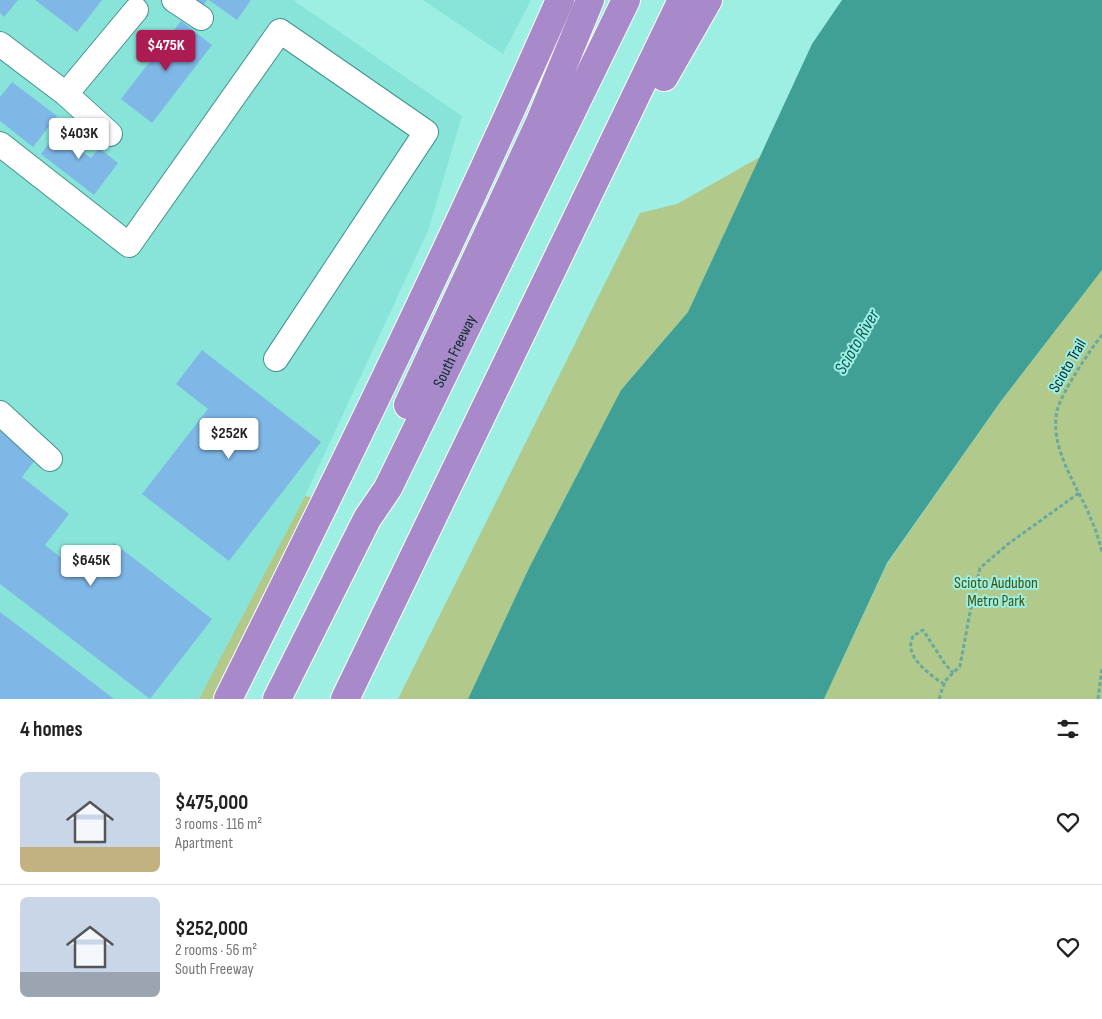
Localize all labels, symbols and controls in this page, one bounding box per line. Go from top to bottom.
pin: $475K [131,30,201,72]
text: $475K [147,36,185,55]
pin: $403K [44,118,114,160]
text: $403K [60,124,98,143]
water label: Scioto River [830,305,884,378]
street label: South Freeway [429,312,481,391]
street label: Scioto Trail [1045,336,1091,396]
pin: $252K [194,418,264,460]
text: $252K [210,424,248,443]
pin: $645K [56,544,126,587]
text: $645K [72,551,110,570]
park label: Scioto Audubon Metro Park [954,574,1038,611]
icon: filters [1054,715,1082,743]
text: 4 homes [20,717,83,742]
text: $475,000 [175,790,248,815]
icon: home [60,792,120,852]
icon: heart [1054,808,1082,836]
text: 3 rooms · 116 m² [175,815,262,834]
text: Apartment [175,834,233,853]
text: $252,000 [175,916,248,941]
icon: home [60,917,120,977]
icon: heart [1054,933,1082,961]
text: 2 rooms · 56 m² [175,941,257,960]
text: South Freeway [175,960,254,979]

